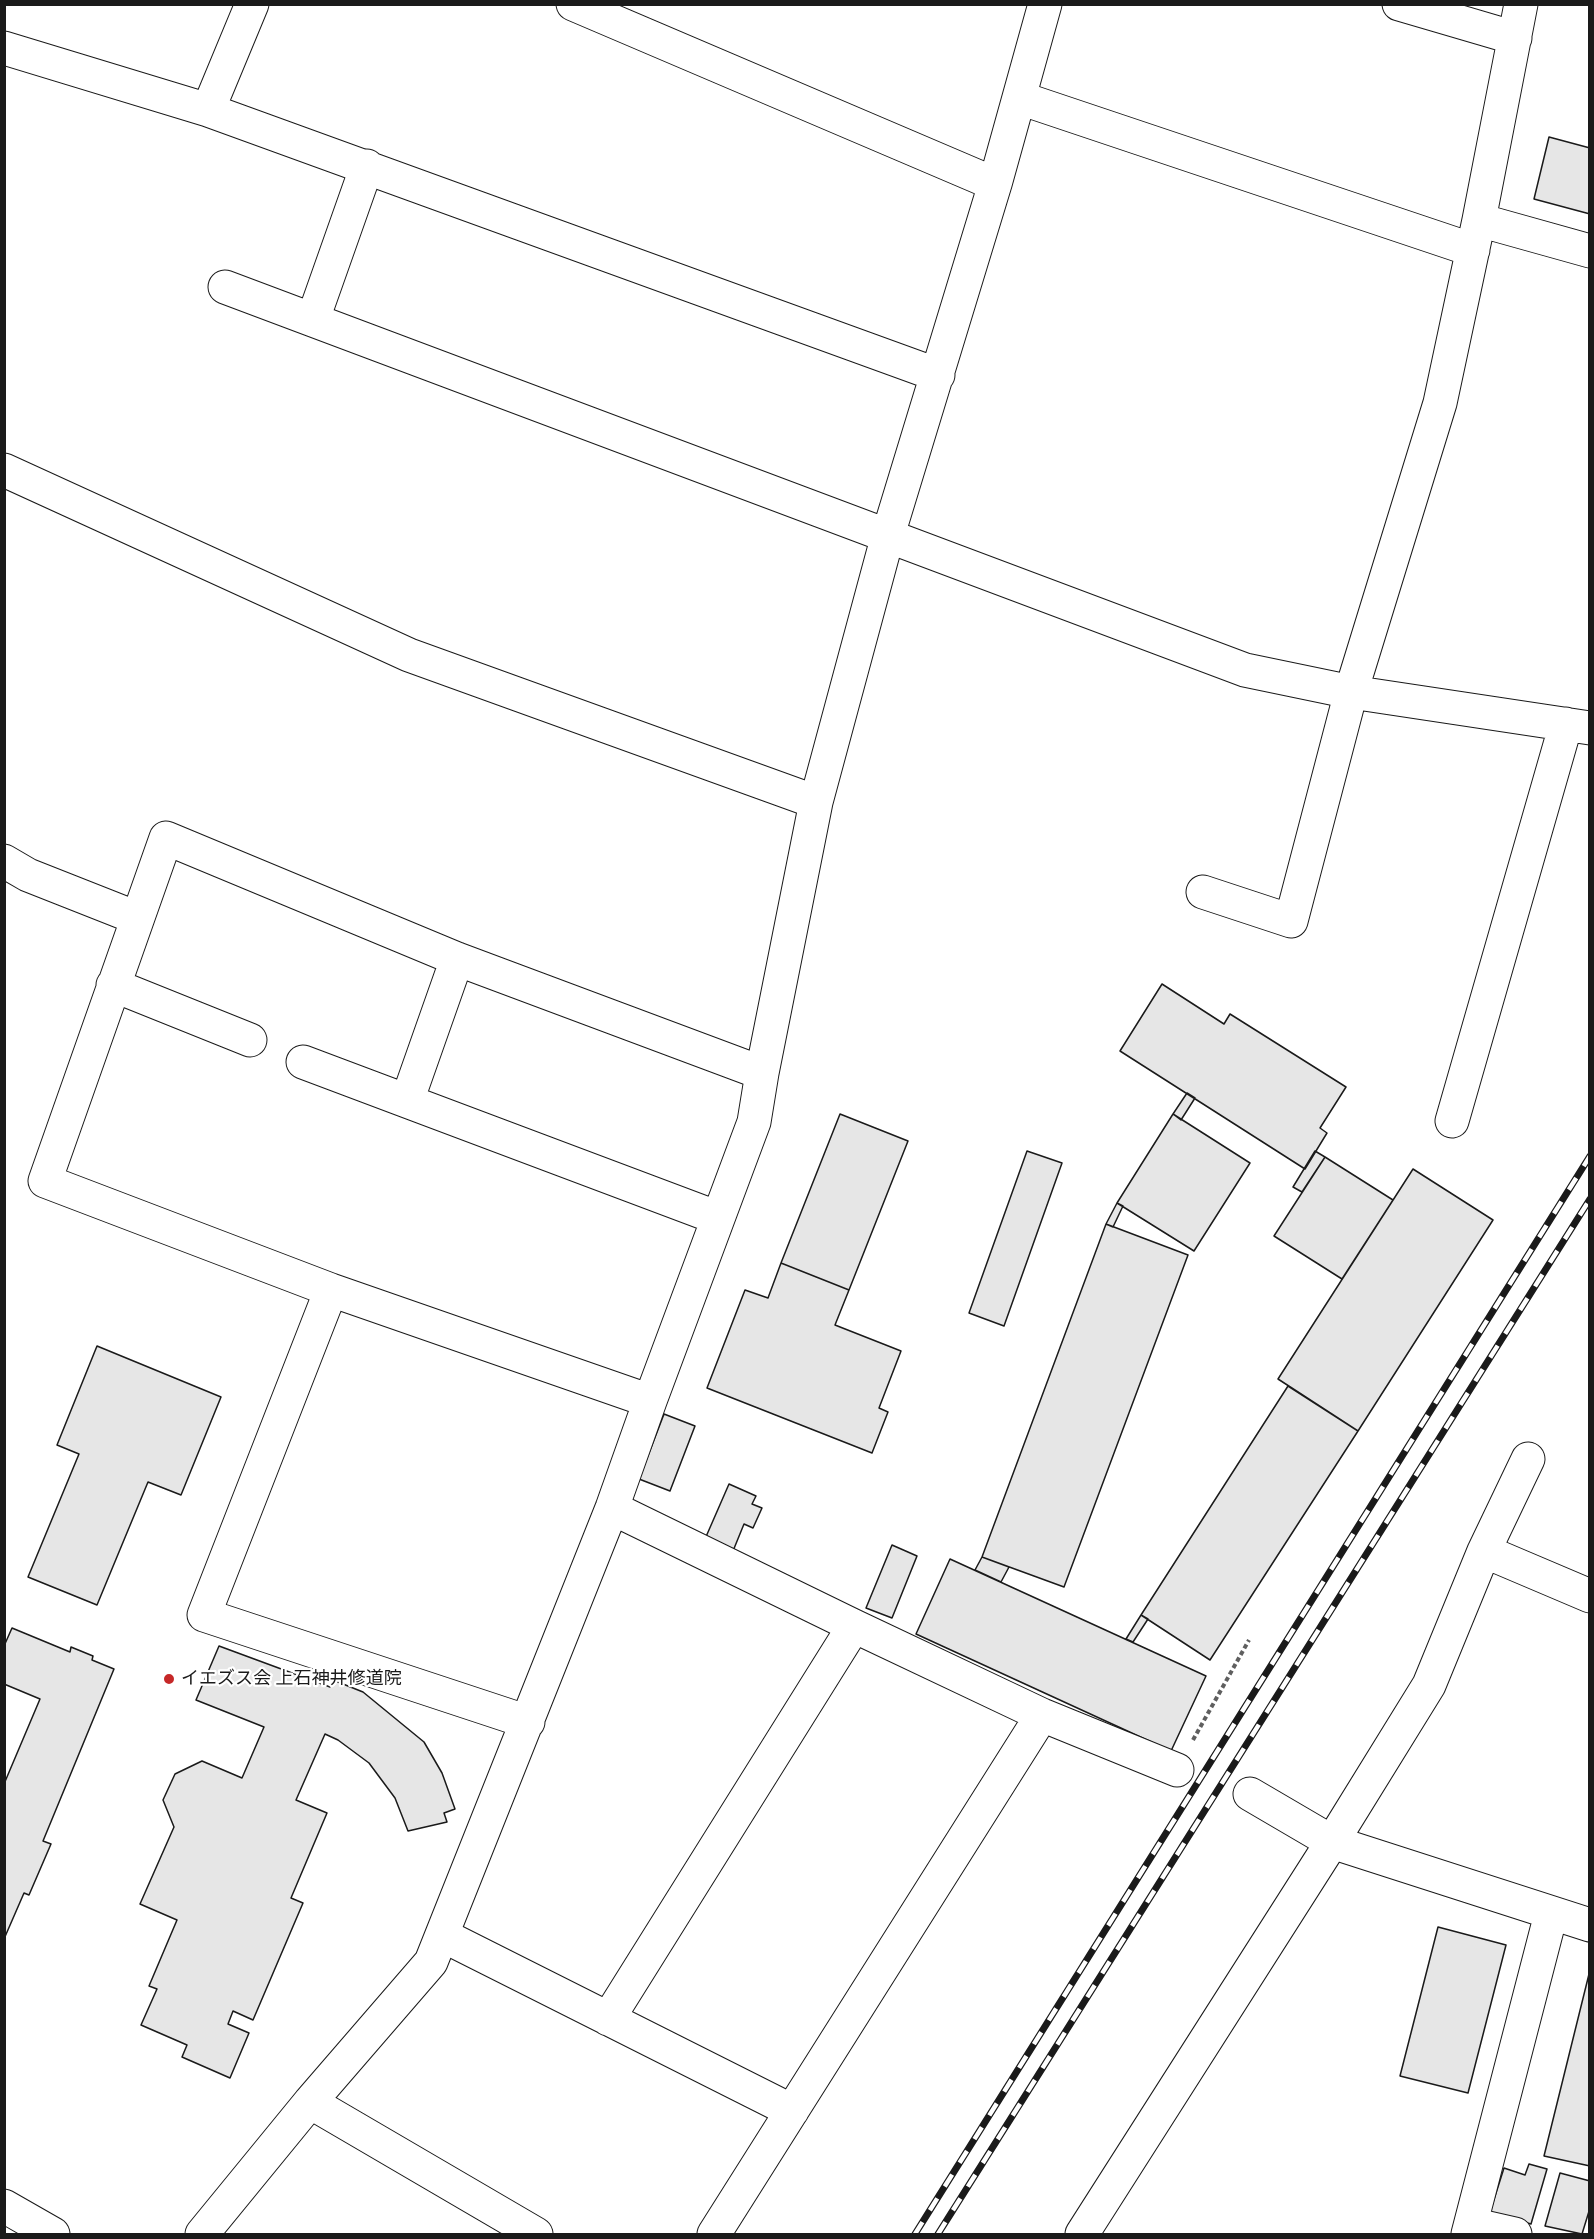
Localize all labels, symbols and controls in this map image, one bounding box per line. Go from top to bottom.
place label: イエズス会 上石神井修道院 [181,1668,401,1690]
marker: イエズス会 上石神井修道院 [162,1672,176,1686]

